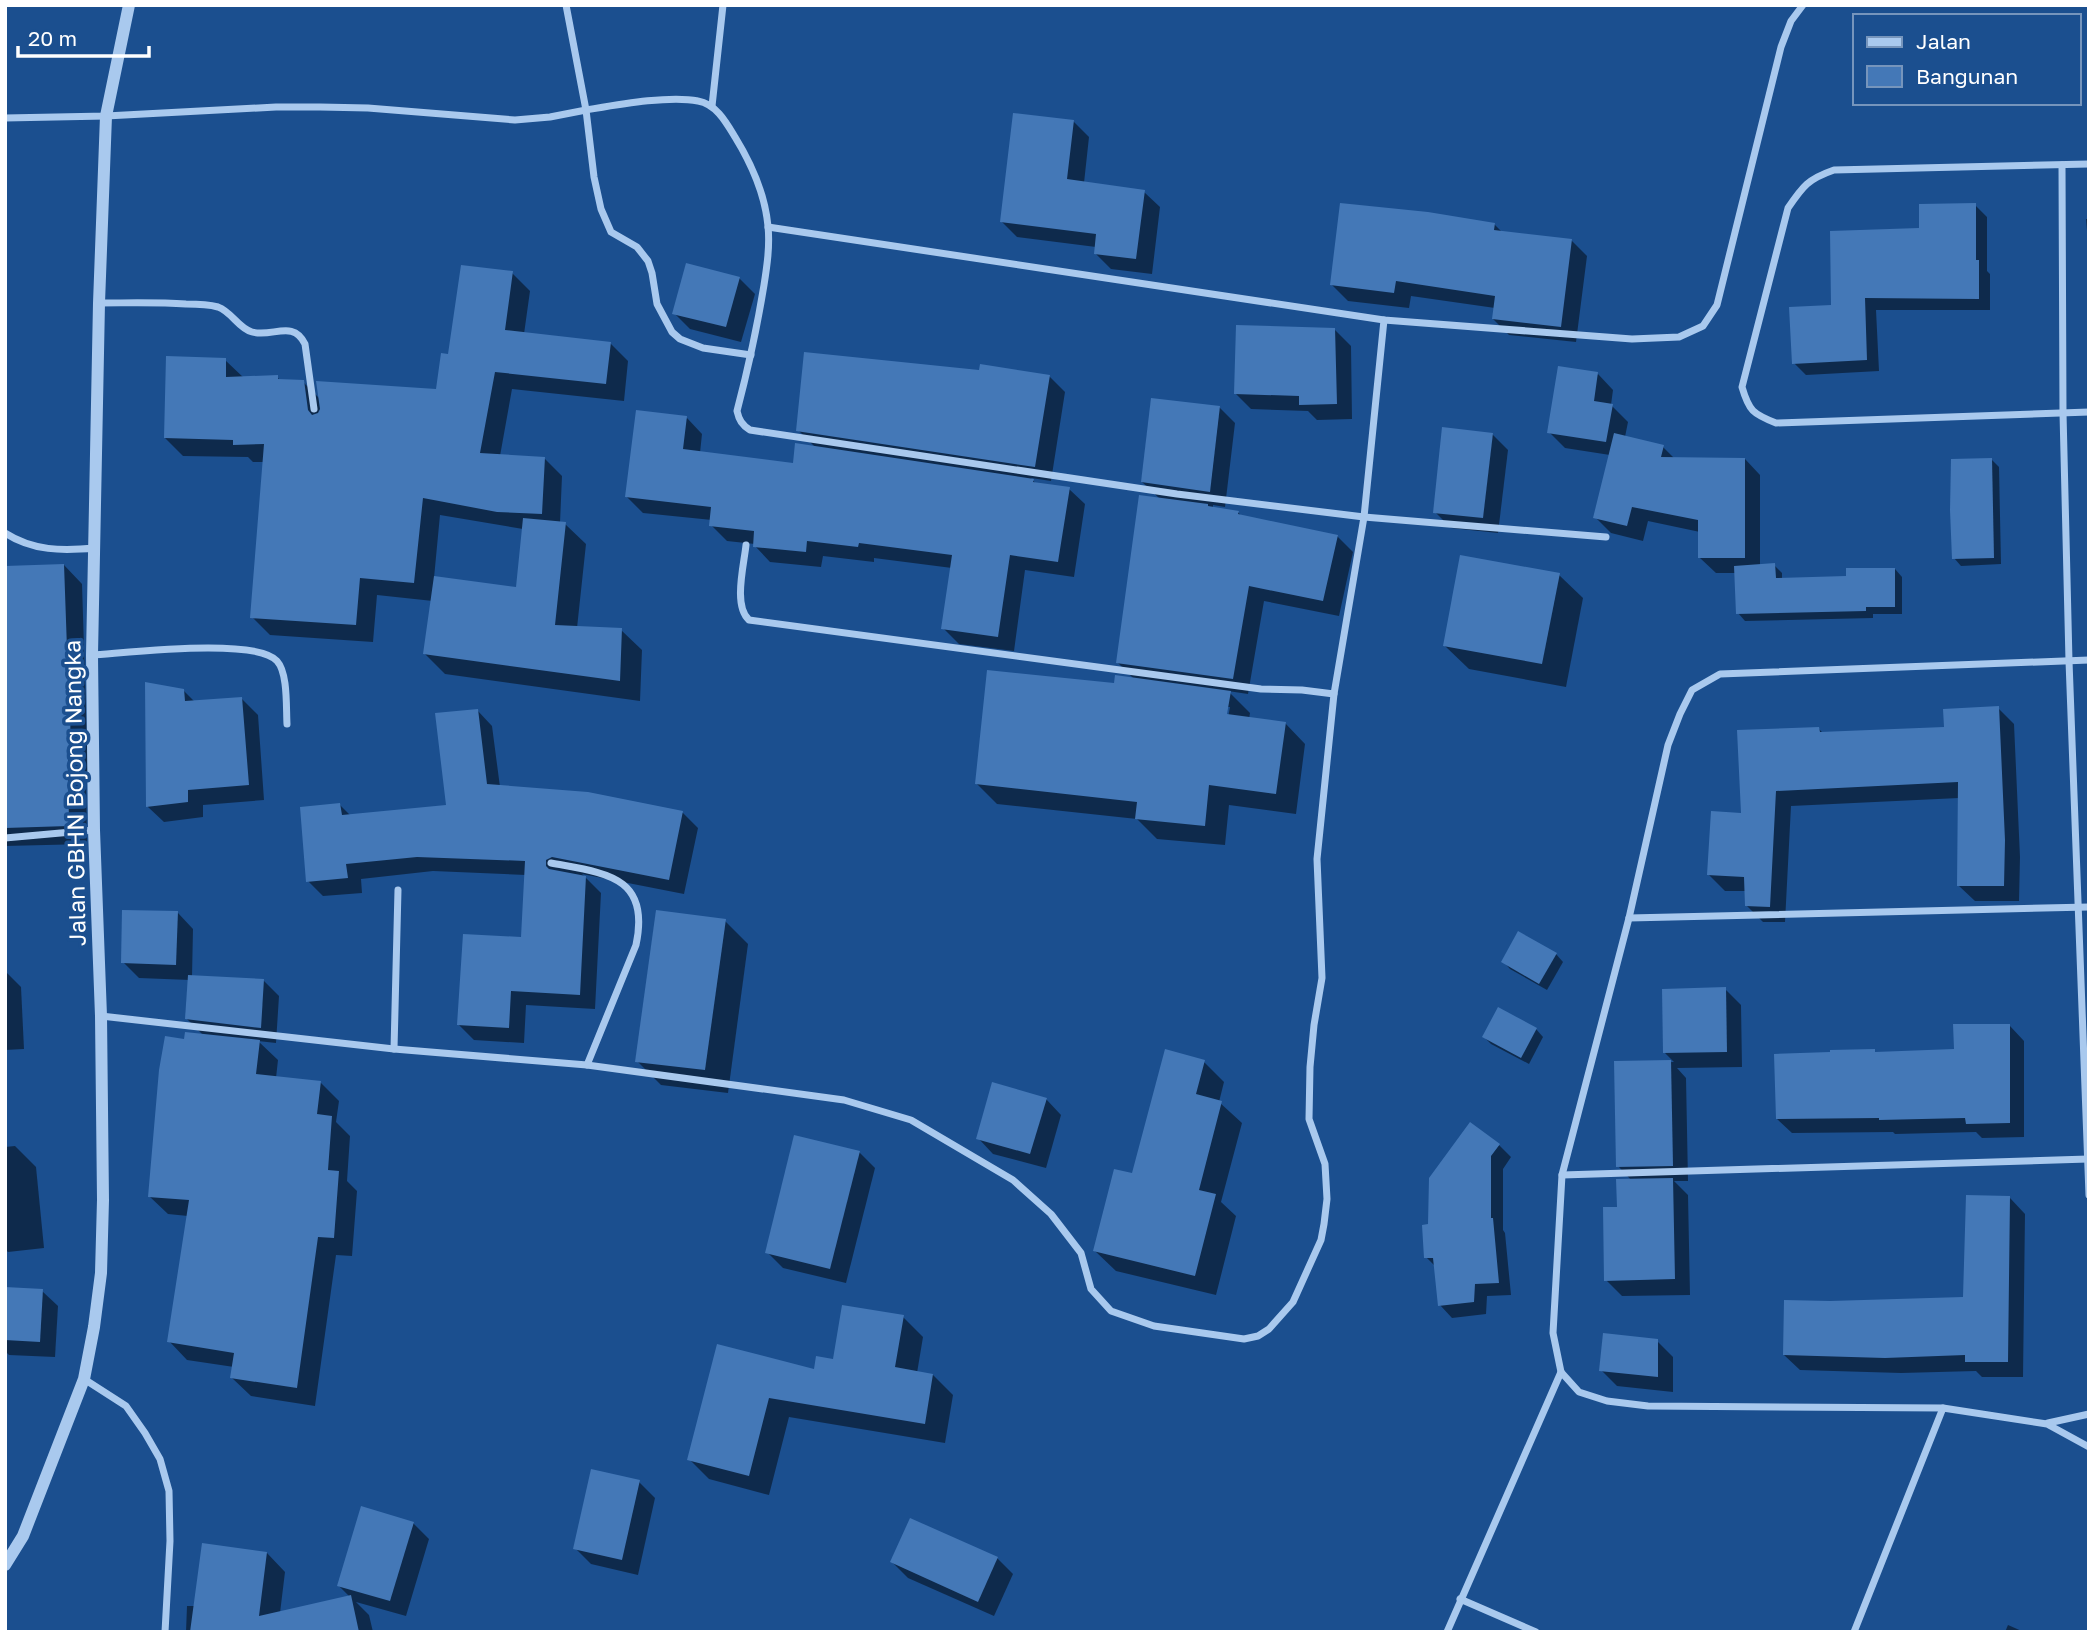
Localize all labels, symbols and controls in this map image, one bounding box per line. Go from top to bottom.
scale bar [18,14,149,58]
legend [1853,14,2080,105]
text: 20 m [28,25,77,51]
text: Jalan [1916,28,1971,54]
text: Bangunan [1916,63,2018,89]
street label: Jalan GBHN Bojong Nangka [57,640,91,946]

